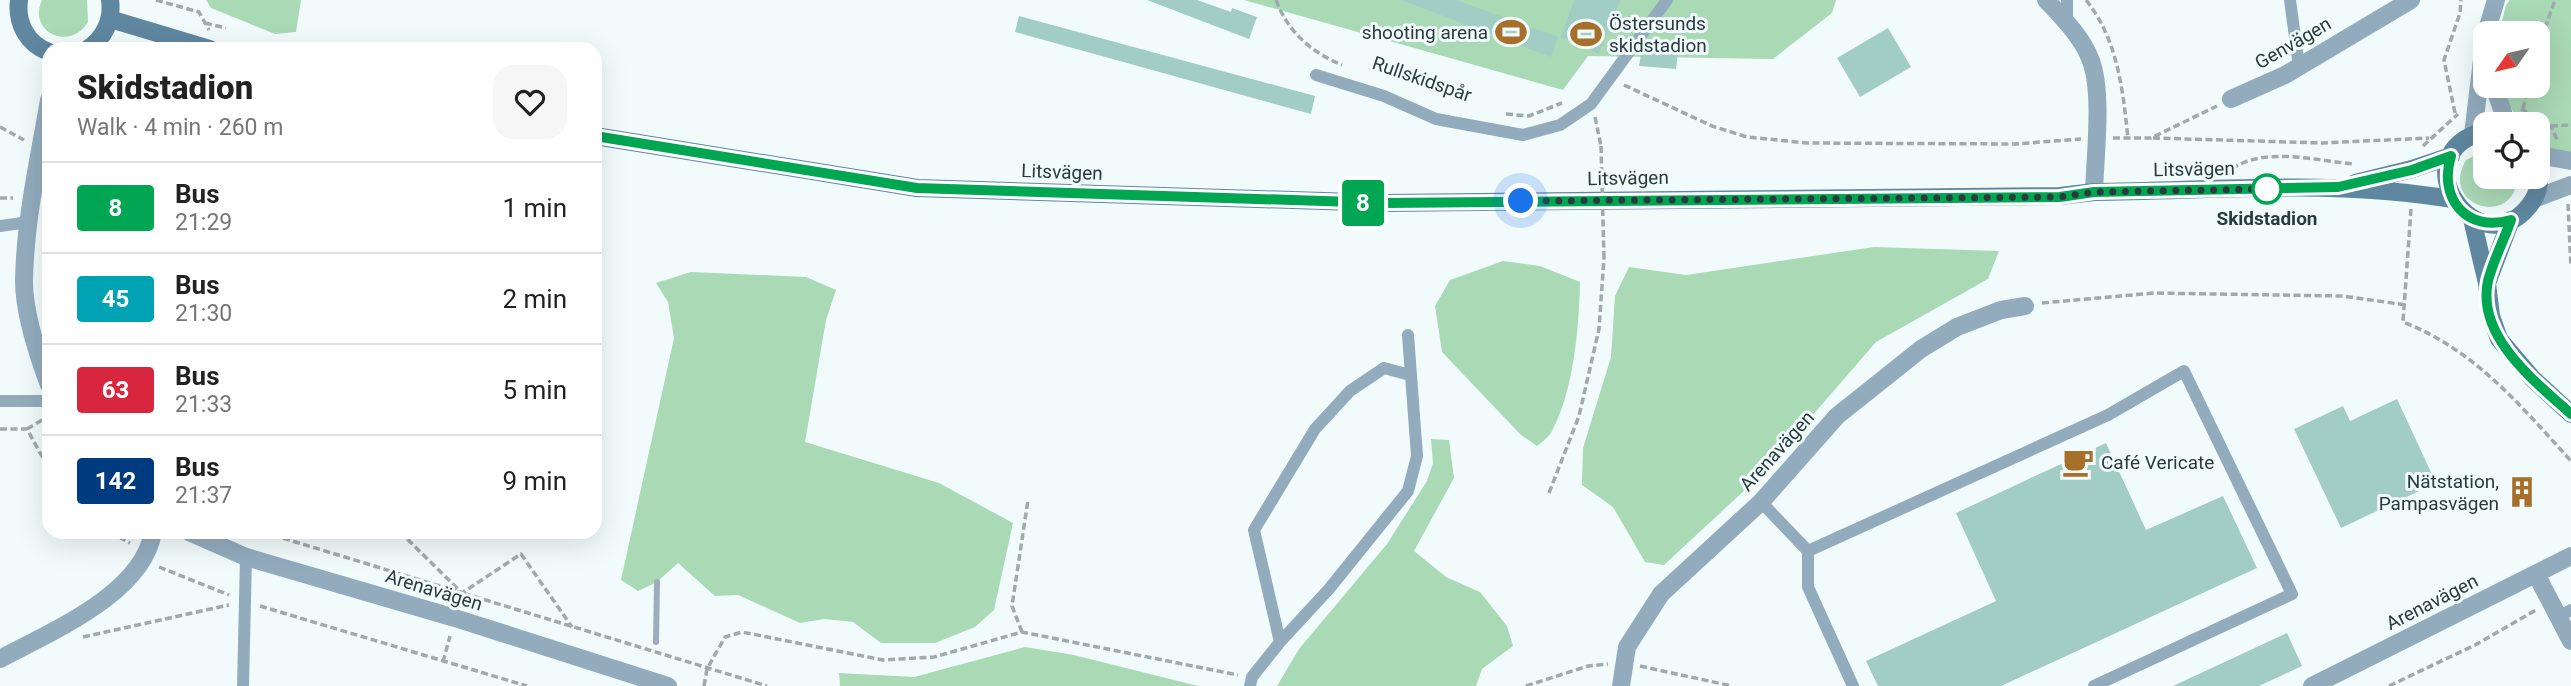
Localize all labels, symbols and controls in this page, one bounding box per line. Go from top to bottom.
place label: Östersunds skidstadion [1609,12,1707,57]
street label: Genvägen [2251,12,2335,74]
sports icon: shooting arena [1494,15,1528,49]
sports icon: Östersunds skidstadion [1569,17,1603,51]
place label: shooting arena [1362,21,1488,44]
north arrow [2473,21,2550,98]
map controls [2473,21,2550,189]
street label: Rullskidspår [1369,51,1475,107]
button: heart [493,65,567,139]
text: Skidstadion [77,68,253,107]
button: locate [2473,112,2550,189]
text: Walk · 4 min · 260 m [77,114,283,141]
street label: Litsvägen [2153,157,2235,181]
street label: Litsvägen [1021,159,1103,185]
street label: Litsvägen [1587,166,1669,190]
marker: Skidstadion [2252,174,2282,204]
text: Bus [175,179,220,209]
line badge: 8 [1340,180,1386,226]
your location [1503,183,1538,218]
text: 8 [1356,189,1370,217]
text: 1 min [502,193,567,223]
text: 8 [109,194,122,222]
place label: Skidstadion [2216,207,2318,230]
text: 21:29 [175,209,232,236]
text: Bus [175,270,220,300]
text: 2 min [502,284,567,314]
text: 45 [102,285,129,313]
text: 21:30 [175,300,232,327]
text: Bus [175,361,220,391]
text: 5 min [502,375,567,405]
text: 63 [102,376,129,404]
text: 21:33 [175,391,232,418]
street label: Arenavägen [1735,406,1819,496]
cafe icon: Café Vericate [2061,445,2095,479]
place label: Café Vericate [2101,451,2214,474]
text: Bus [175,452,220,482]
text: 9 min [502,466,567,496]
text: 142 [95,467,136,495]
place label: Nätstation, Pampasvägen [2379,470,2499,515]
building icon: Nätstation, Pampasvägen [2505,475,2539,509]
text: 21:37 [175,482,232,509]
street label: Arenavägen [383,564,485,616]
street label: Arenavägen [2382,569,2482,635]

